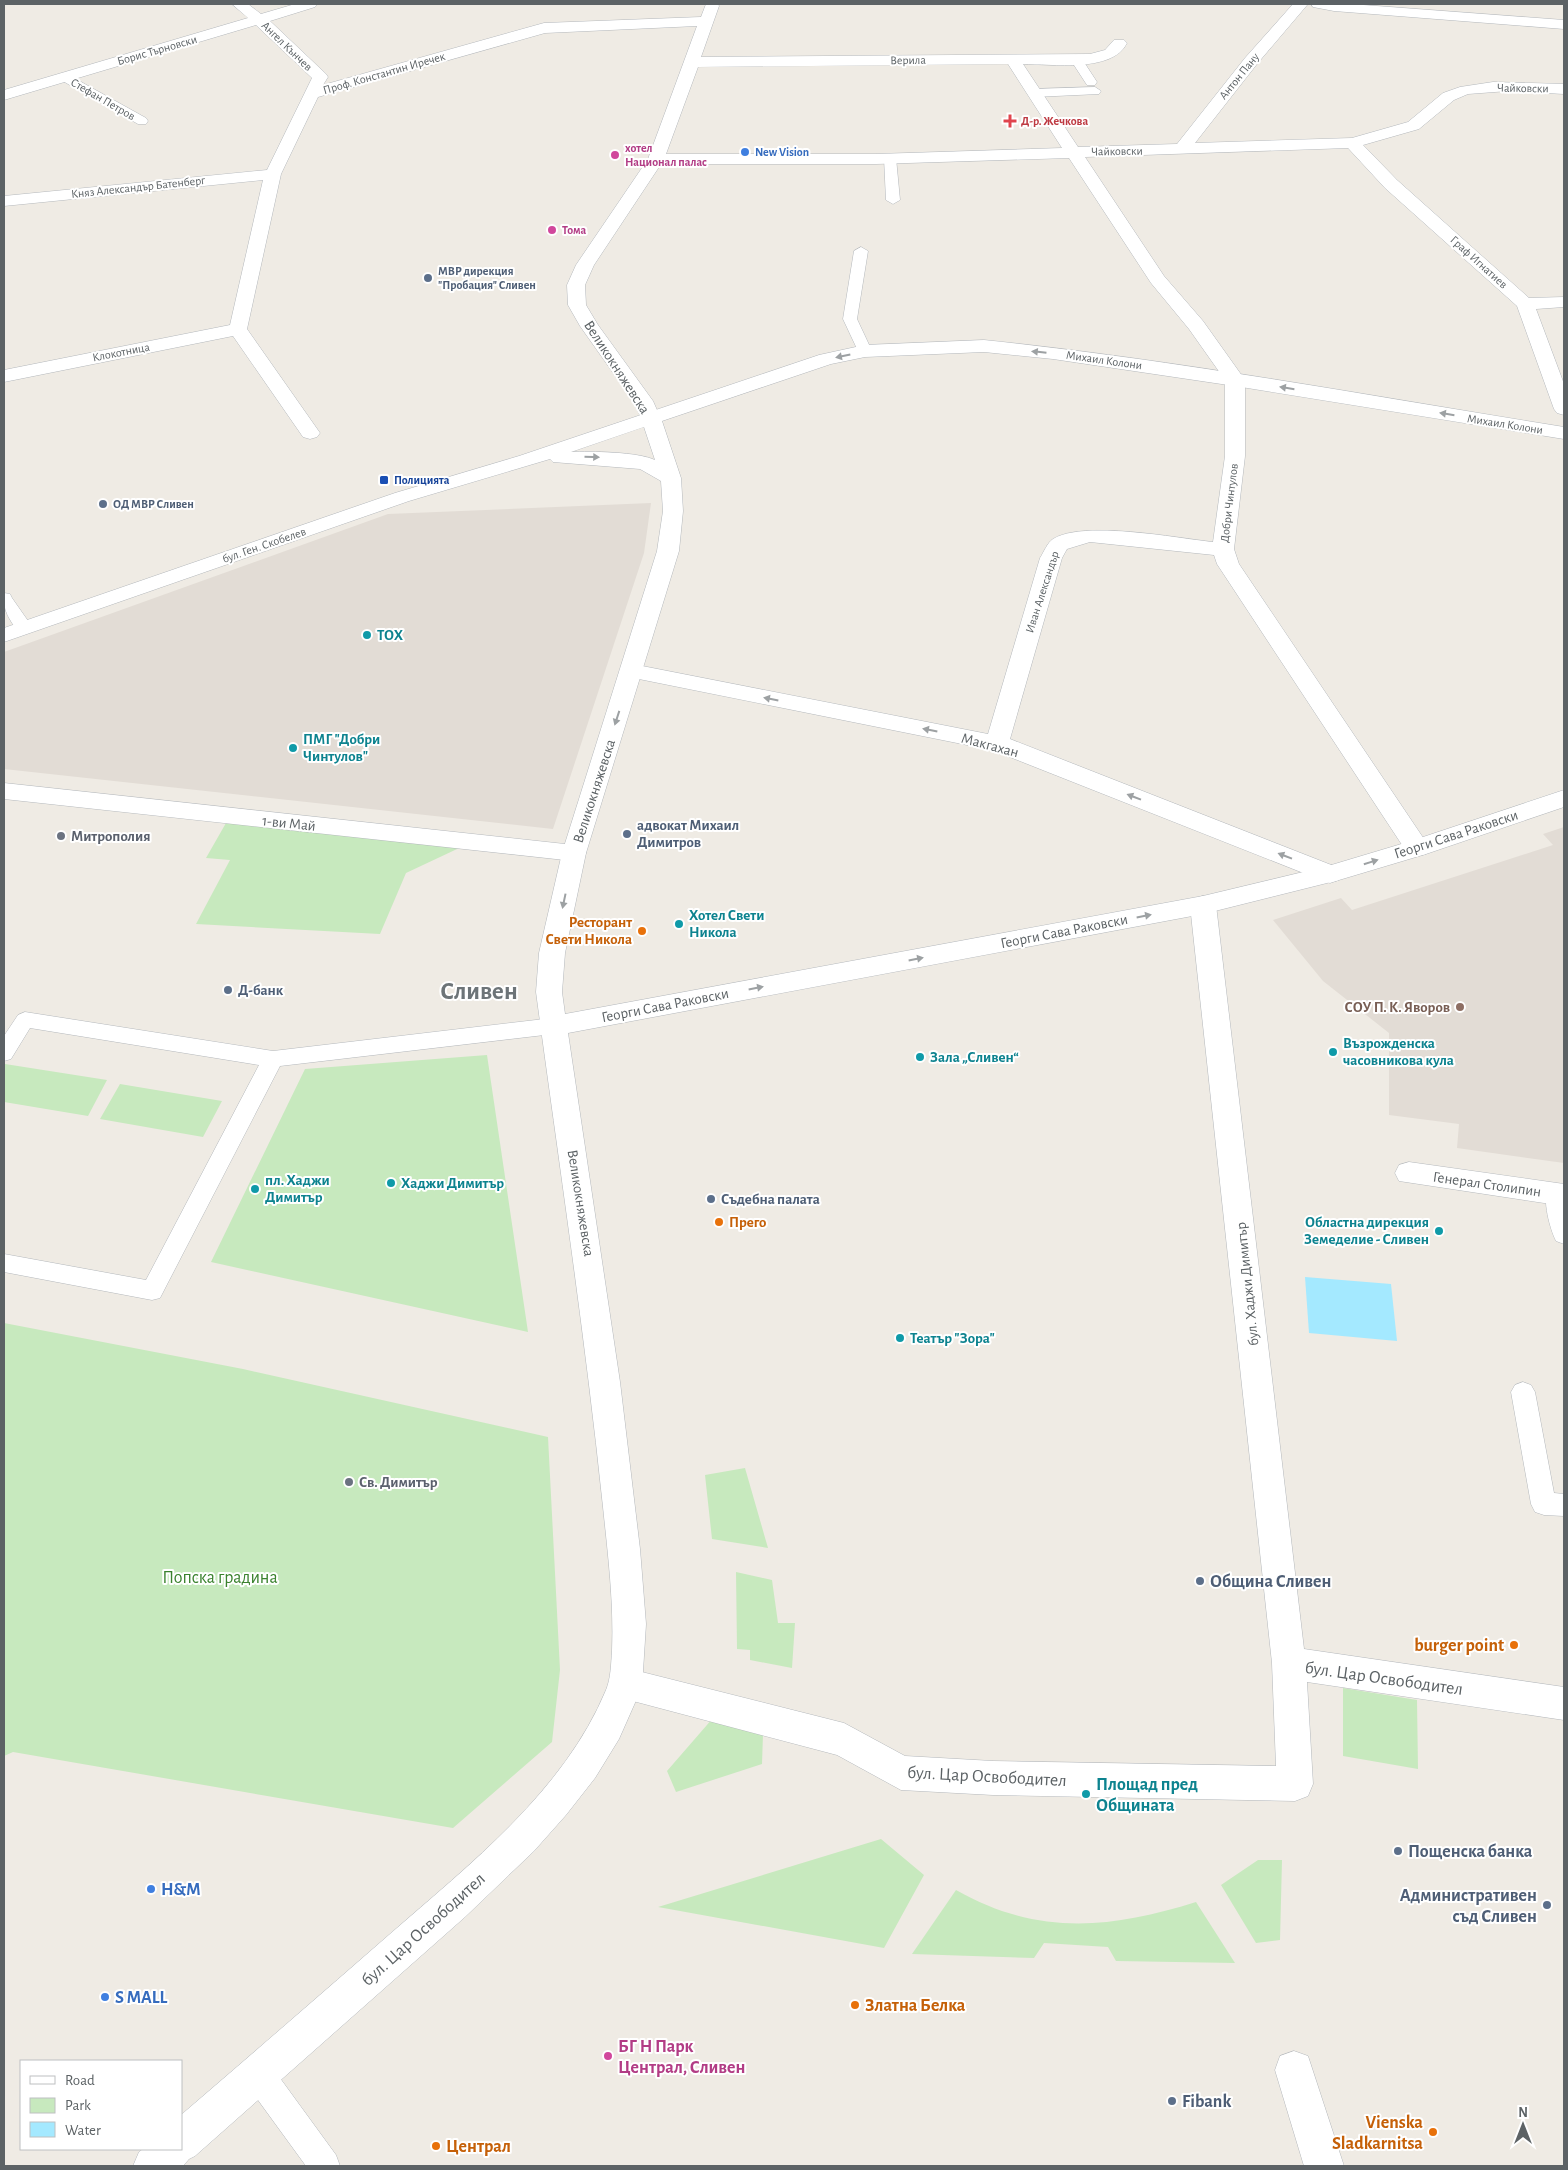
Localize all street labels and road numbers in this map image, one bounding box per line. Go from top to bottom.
street label: Ангел Кънчев [259,19,315,73]
street label: Борис Търновски [116,33,198,67]
street label: Проф. Константин Иречек [322,50,447,96]
street label: Антон Пану [1217,50,1262,102]
street label: Верила [890,54,926,66]
street label: Стефан Петров [69,76,138,122]
street label: Чайковски [1497,82,1549,94]
street label: Чайковски [1091,145,1143,157]
street label: Княз Александър Батенберг [70,174,207,200]
street label: Граф Игнатиев [1448,233,1510,291]
street label: Великокняжевска [581,318,652,417]
street label: Клокотница [91,340,151,363]
street label: Михаил Колони [1065,349,1143,371]
street label: Михаил Колони [1466,412,1544,436]
street label: Добри Чинтулов [1218,462,1241,543]
street label: бул. Ген. Скобелев [221,525,308,566]
street label: Иван Александър [1023,550,1061,634]
street label: Макгахан [960,731,1020,760]
street label: Великокняжевска [571,737,618,845]
street label: Георги Сава Раковски [1392,807,1520,862]
street label: 1-ви Май [261,813,316,834]
street label: Георги Сава Раковски [999,912,1129,951]
street label: Георги Сава Раковски [600,986,730,1025]
street label: Великокняжевска [565,1149,596,1258]
street label: Генерал Столипин [1432,1169,1542,1200]
street label: бул. Хаджи Димитър [1234,1221,1261,1346]
street label: бул. Цар Освободител [1304,1658,1464,1699]
street label: бул. Цар Освободител [907,1763,1067,1790]
street label: бул. Цар Освободител [358,1869,489,1990]

